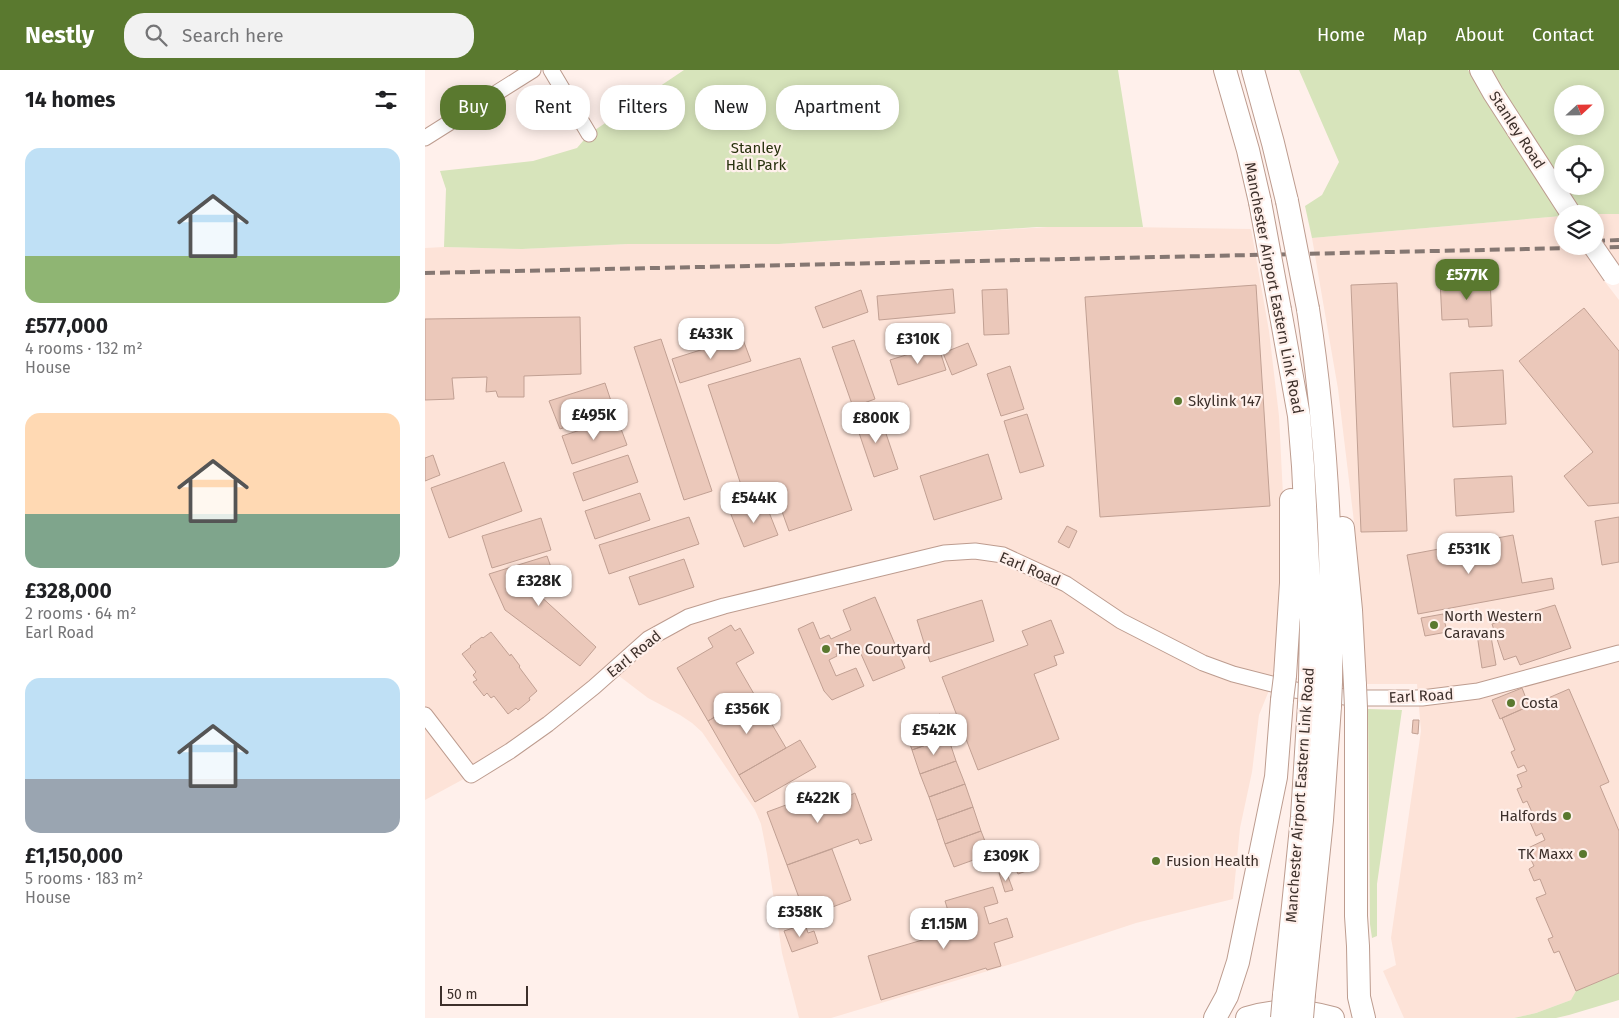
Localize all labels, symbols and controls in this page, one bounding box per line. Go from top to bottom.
search box [124,13,474,58]
text: Nestly [25,21,94,49]
icon: search [142,21,170,49]
text: Search here [182,24,284,47]
text: Home [1317,24,1365,46]
text: Map [1393,24,1427,46]
text: About [1455,24,1504,46]
text: Contact [1532,24,1594,46]
chip: Buy [440,85,506,130]
chip: Rent [516,85,590,130]
chip: Filters [600,85,685,130]
chip: New [695,85,766,130]
chip: Apartment [776,85,899,130]
north arrow [1554,85,1604,135]
map controls [1554,85,1604,255]
icon: filters [372,86,400,114]
text: 14 homes [25,87,115,113]
street label: Stanley Road [1485,88,1549,172]
park label: Stanley Hall Park [726,139,787,174]
button: locate [1554,145,1604,195]
street label: Manchester Airport Eastern Link Road [1241,161,1307,415]
icon: home [168,181,258,271]
button: layers [1554,205,1604,255]
pin: £577K [1432,258,1502,301]
text: £577K [1446,265,1488,284]
text: £577,000 [25,313,108,339]
pin: £433K [676,318,746,360]
pin: £310K [883,322,953,365]
text: £433K [689,324,733,343]
text: £310K [896,329,940,348]
text: 4 rooms · 132 m² [25,339,143,358]
text: House [25,358,71,377]
place label: Skylink 147 [1188,392,1261,410]
marker: Skylink 147 [1172,395,1184,407]
pin: £495K [559,398,629,441]
pin: £800K [841,402,911,444]
text: £495K [572,405,616,424]
text: £800K [853,408,899,427]
icon: home [168,446,258,536]
pin: £544K [719,482,789,524]
text: £544K [731,488,777,507]
pin: £531K [1434,532,1504,575]
text: £531K [1448,539,1490,558]
street label: Earl Road [997,548,1063,590]
pin: £328K [504,564,574,607]
text: £328K [517,571,561,590]
text: £328,000 [25,578,112,604]
text: 2 rooms · 64 m² [25,604,136,623]
place label: North Western Caravans [1444,607,1542,642]
marker: North Western Caravans [1428,619,1440,631]
text: Earl Road [25,623,94,642]
street label: Earl Road [603,627,665,681]
place label: The Courtyard [836,640,931,658]
marker: The Courtyard [820,643,832,655]
street label: Manchester Airport Eastern Link Road [1282,667,1318,923]
street label: Earl Road [1388,685,1454,707]
pin: £356K [712,692,782,735]
place label: Costa [1521,694,1558,712]
marker: Costa [1505,697,1517,709]
text: £356K [725,699,769,718]
icon: home [168,711,258,801]
pin: £542K [899,714,969,756]
text: £542K [912,720,956,739]
pin: £422K [783,782,853,824]
text: £422K [796,788,840,807]
place label: Halfords [1499,807,1557,825]
marker: Halfords [1561,810,1573,822]
pin: £309K [971,840,1041,882]
text: £1,150,000 [25,843,123,869]
place label: TK Maxx [1518,845,1574,863]
text: £309K [983,846,1029,865]
marker: TK Maxx [1577,848,1589,860]
place label: Fusion Health [1166,852,1259,870]
marker: Fusion Health [1150,855,1162,867]
text: 5 rooms · 183 m² [25,869,143,888]
text: House [25,888,71,907]
pin: £358K [765,896,835,938]
text: £358K [778,902,822,921]
pin: £1.15M [903,908,985,950]
text: £1.15M [921,914,967,933]
scale bar [440,983,527,1006]
text: 50 m [447,986,478,1003]

